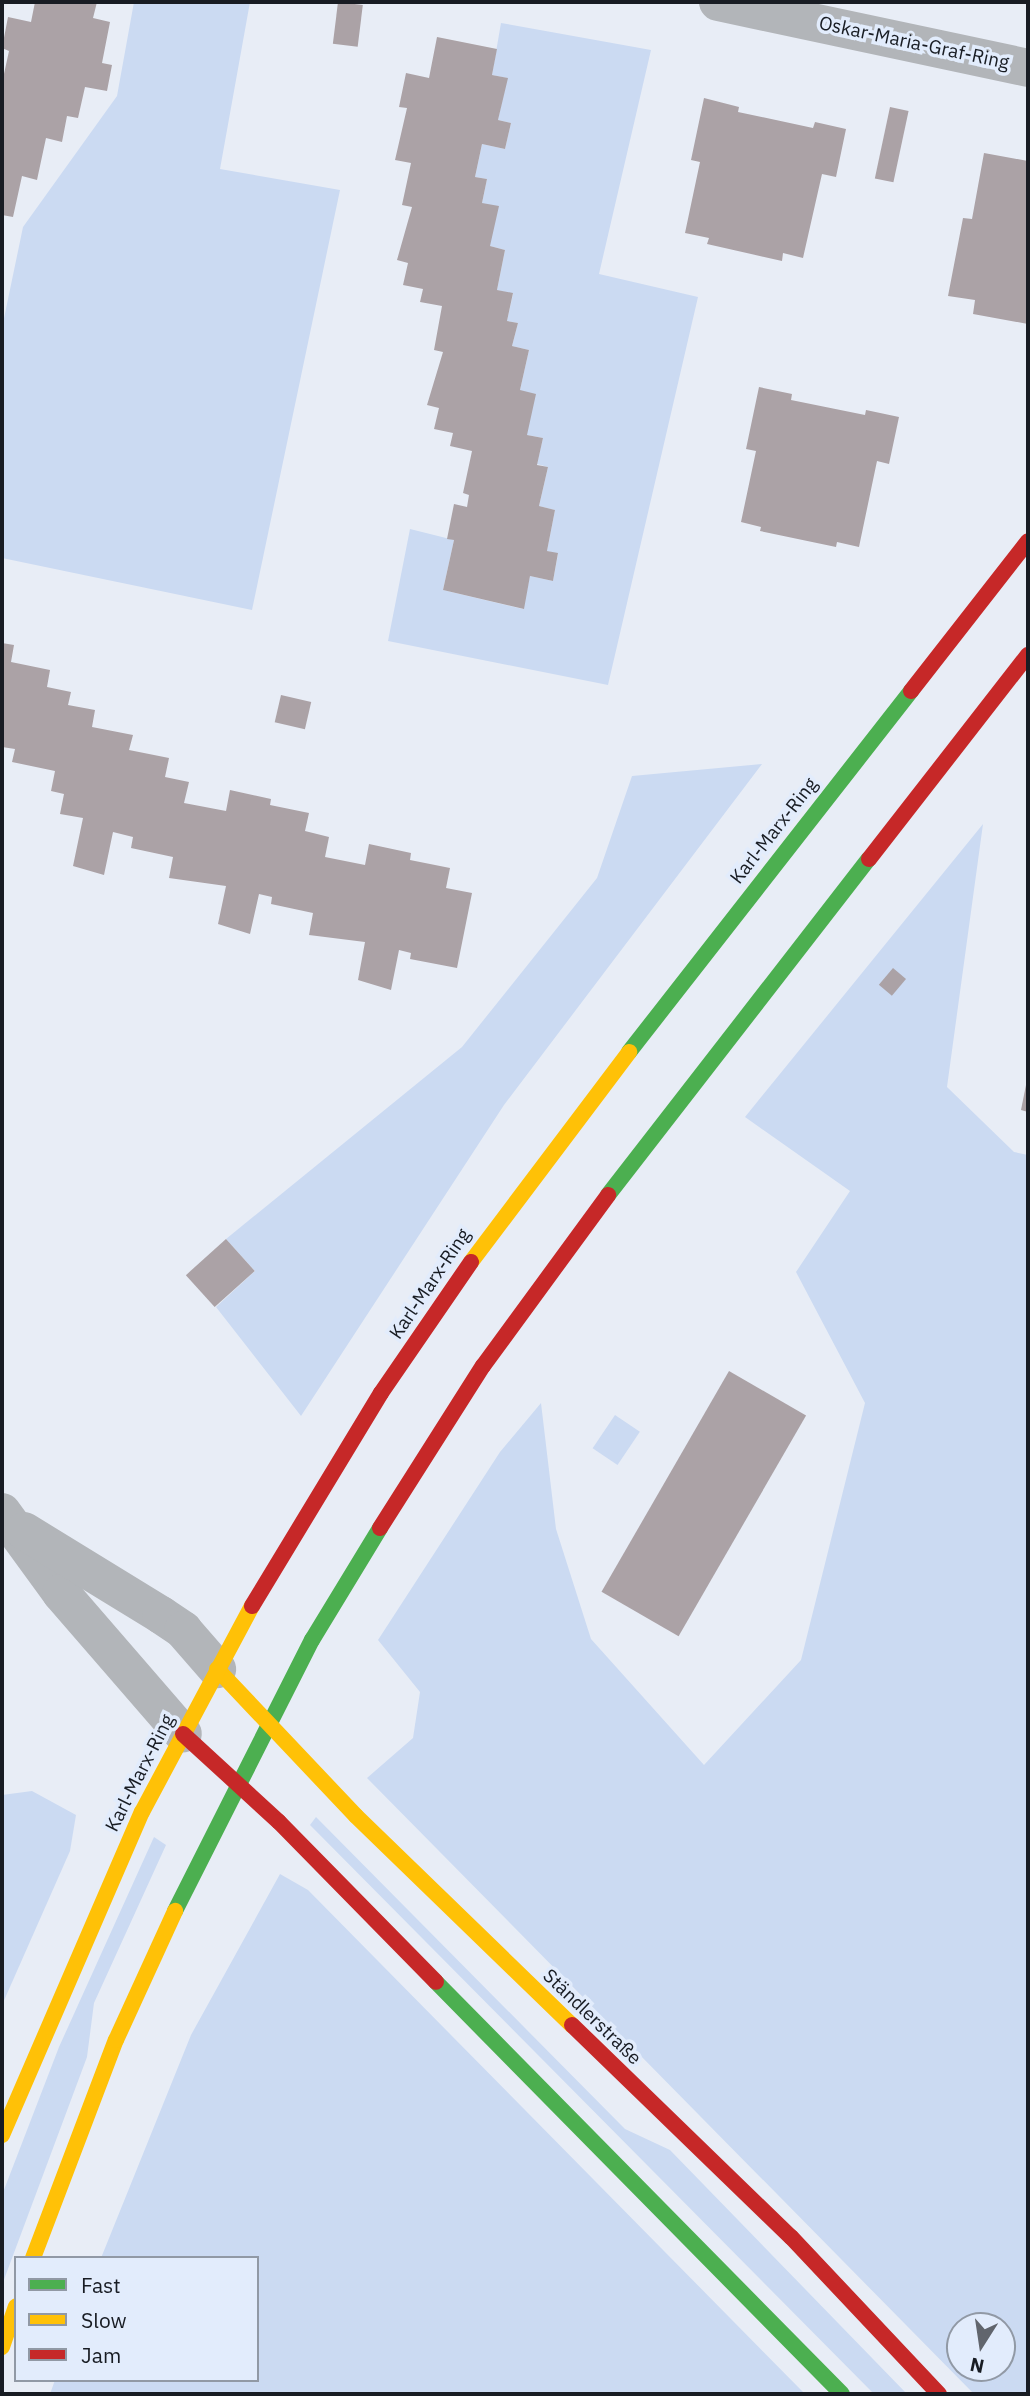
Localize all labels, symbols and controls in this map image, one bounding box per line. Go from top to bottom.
street label: Oskar-Maria-Graf-Ring [817,12,1011,74]
street label: Karl-Marx-Ring [726,773,822,889]
street label: Karl-Marx-Ring [385,1224,475,1344]
street label: Karl-Marx-Ring [101,1711,179,1835]
street label: Ständlerstraße [538,1964,646,2070]
legend [14,2256,259,2382]
text: Fast [81,2271,121,2299]
text: Slow [81,2306,127,2334]
north arrow [946,2312,1016,2382]
text: Jam [81,2341,121,2369]
text: N [968,2352,986,2379]

